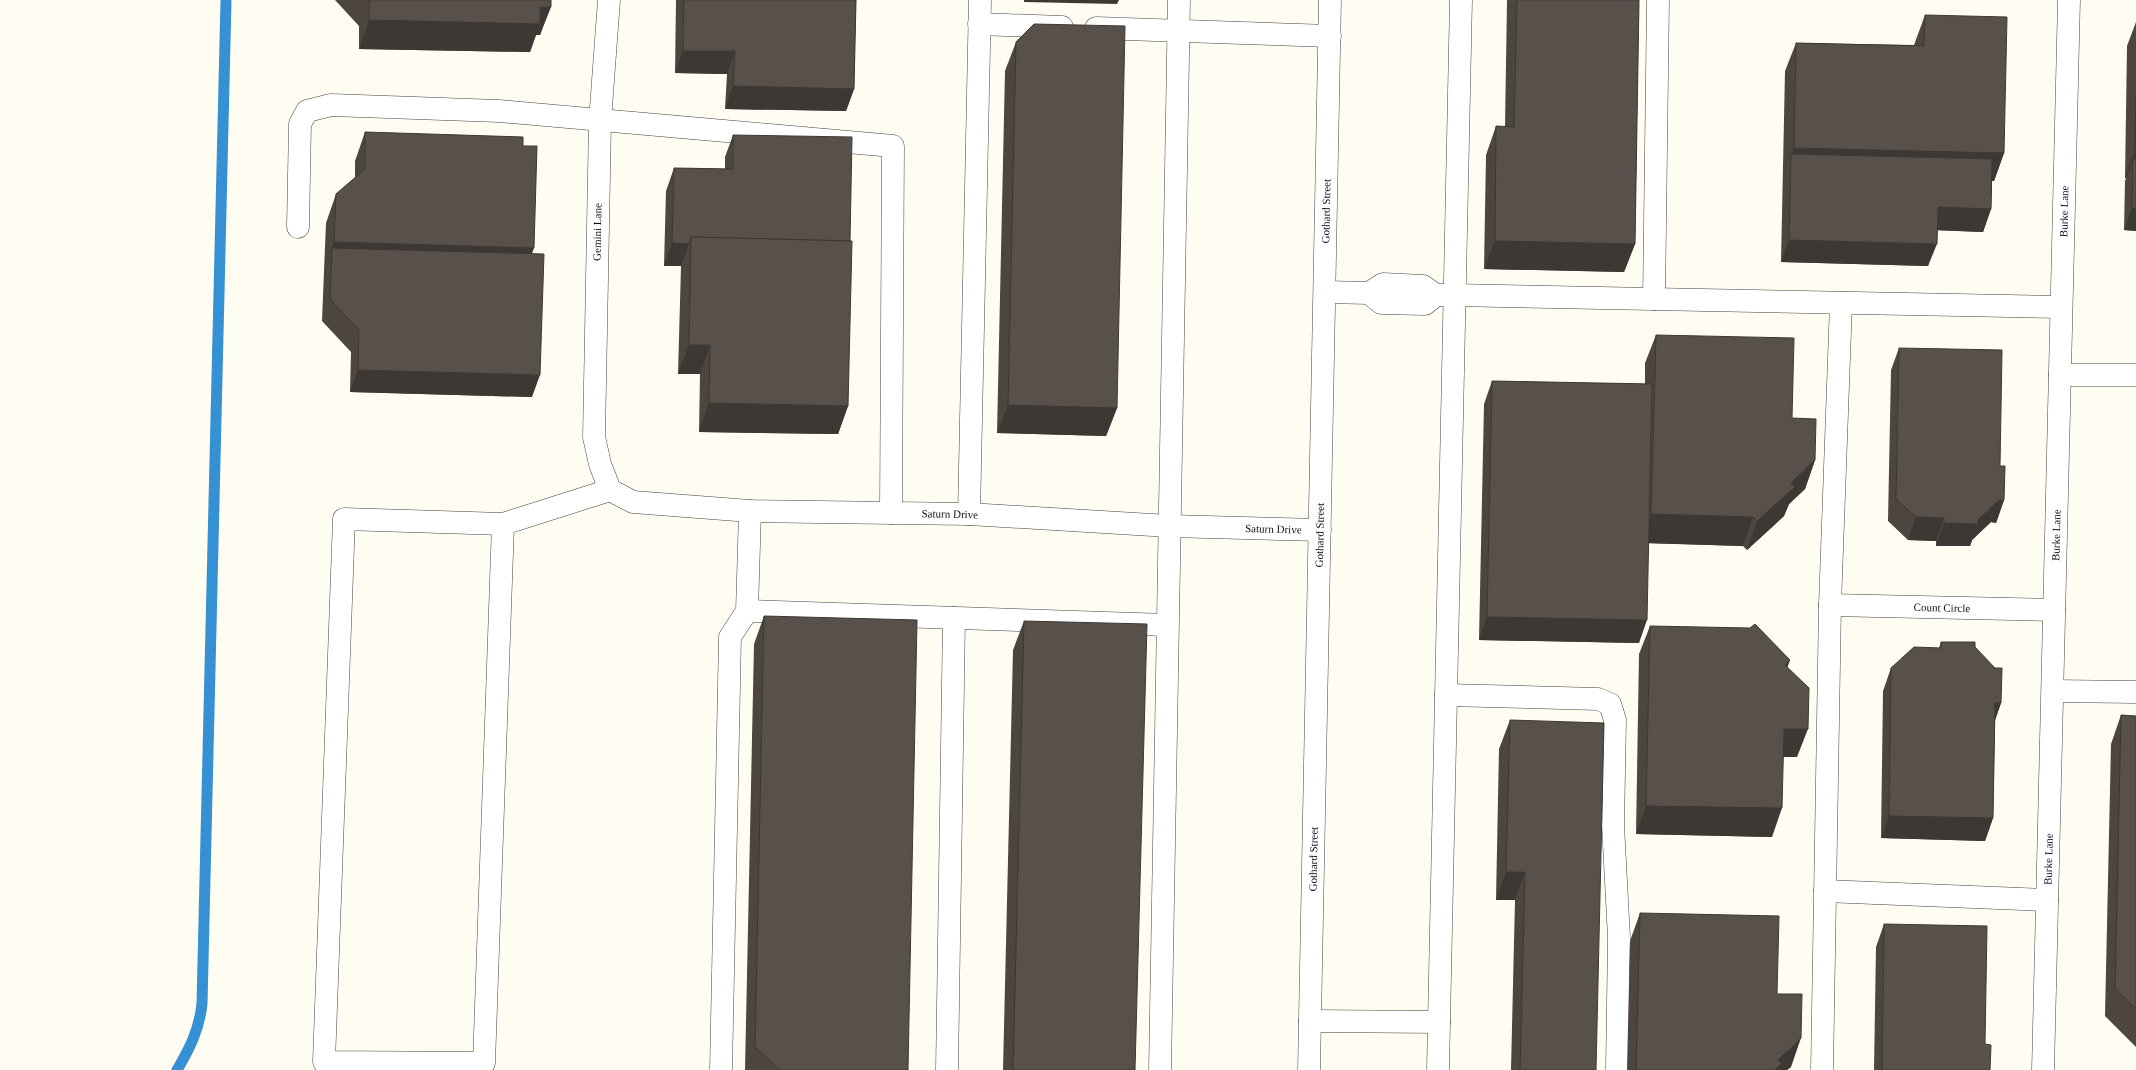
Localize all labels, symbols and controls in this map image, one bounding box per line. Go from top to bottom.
street label: Gothard Street [1319,179,1332,244]
street label: Burke Lane [2057,185,2070,237]
street label: Gemini Lane [590,203,604,261]
street label: Gothard Street [1313,503,1326,567]
street label: Saturn Drive [921,507,979,521]
street label: Burke Lane [2049,509,2063,561]
street label: Saturn Drive [1245,522,1302,536]
street label: Count Circle [1914,601,1970,614]
street label: Gothard Street [1307,827,1320,891]
street label: Burke Lane [2041,833,2055,885]

